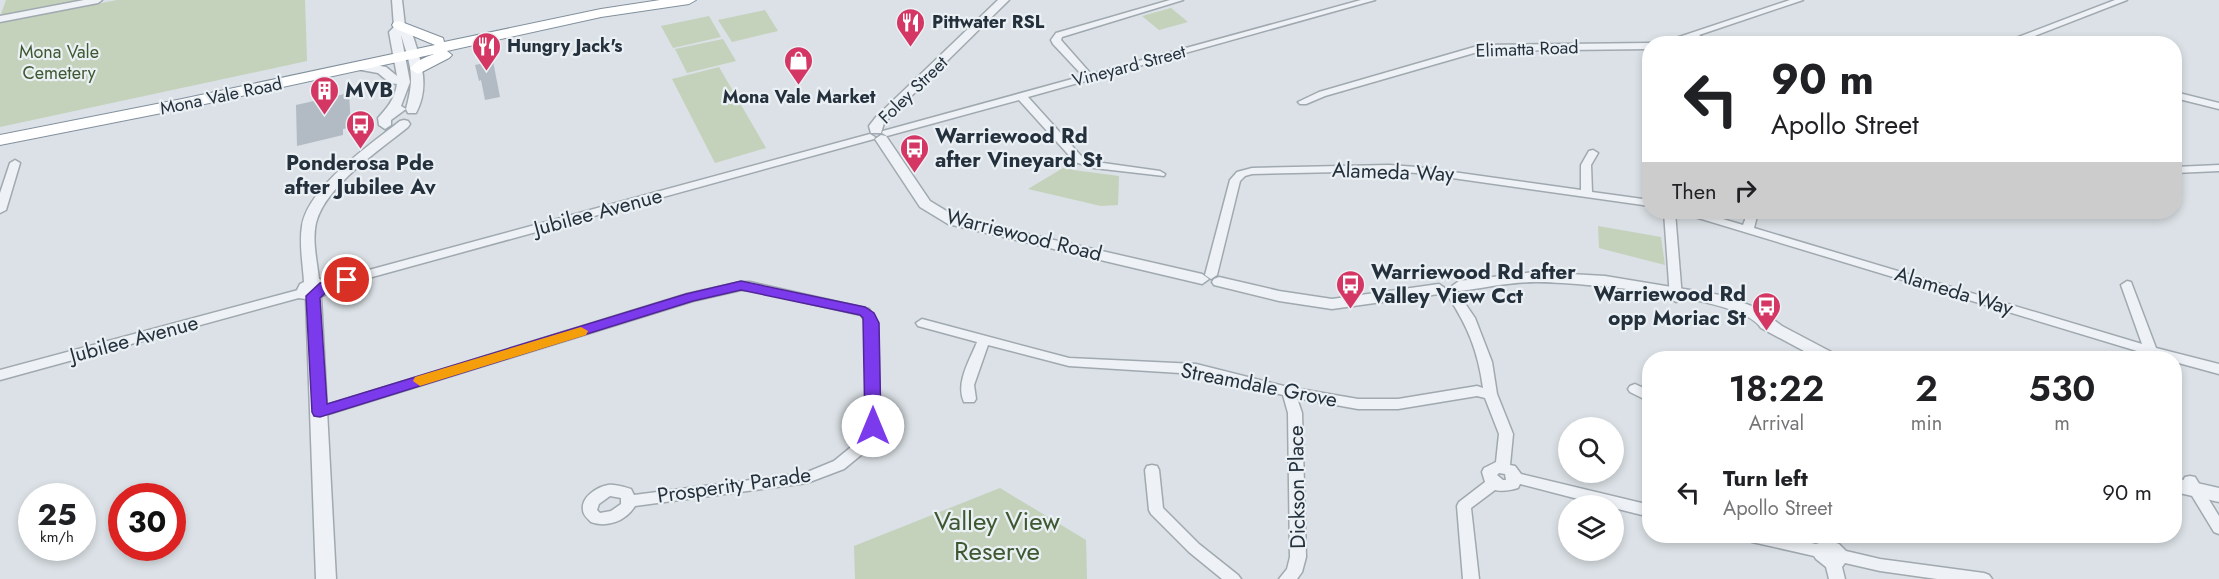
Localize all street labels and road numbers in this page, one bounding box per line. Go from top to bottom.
street label: Elimatta Road [1475,34,1579,64]
street label: Vineyard Street [1069,38,1189,94]
street label: Foley Street [872,50,954,130]
street label: Mona Vale Road [158,70,284,122]
street label: Alameda Way [1331,155,1455,189]
street label: Jubilee Avenue [528,180,666,244]
street label: Warriewood Road [943,201,1105,269]
street label: Alameda Way [1891,259,2018,323]
street label: Jubilee Avenue [64,307,202,371]
street label: Streamdale Grove [1178,355,1340,415]
street label: Dickson Place [1281,425,1313,549]
street label: Prosperity Parade [655,459,813,511]

